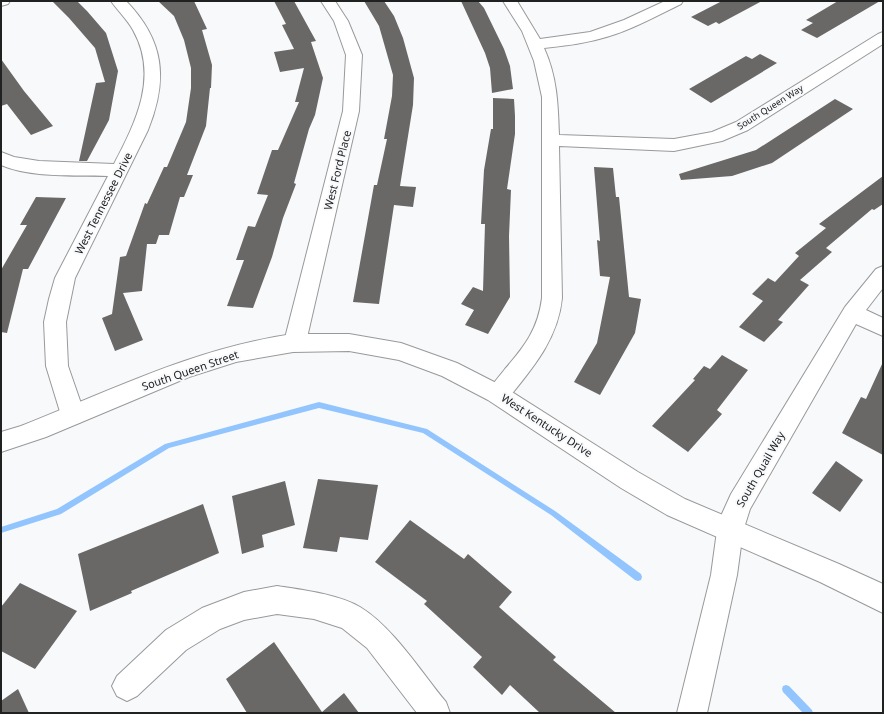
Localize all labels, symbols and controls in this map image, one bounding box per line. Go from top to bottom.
street label: South Queen Way [735,81,806,133]
street label: West Ford Place [320,129,354,211]
street label: West Tennessee Drive [71,149,135,257]
street label: South Queen Street [140,346,240,394]
street label: West Kentucky Drive [499,390,595,460]
street label: South Quail Way [732,428,788,510]

